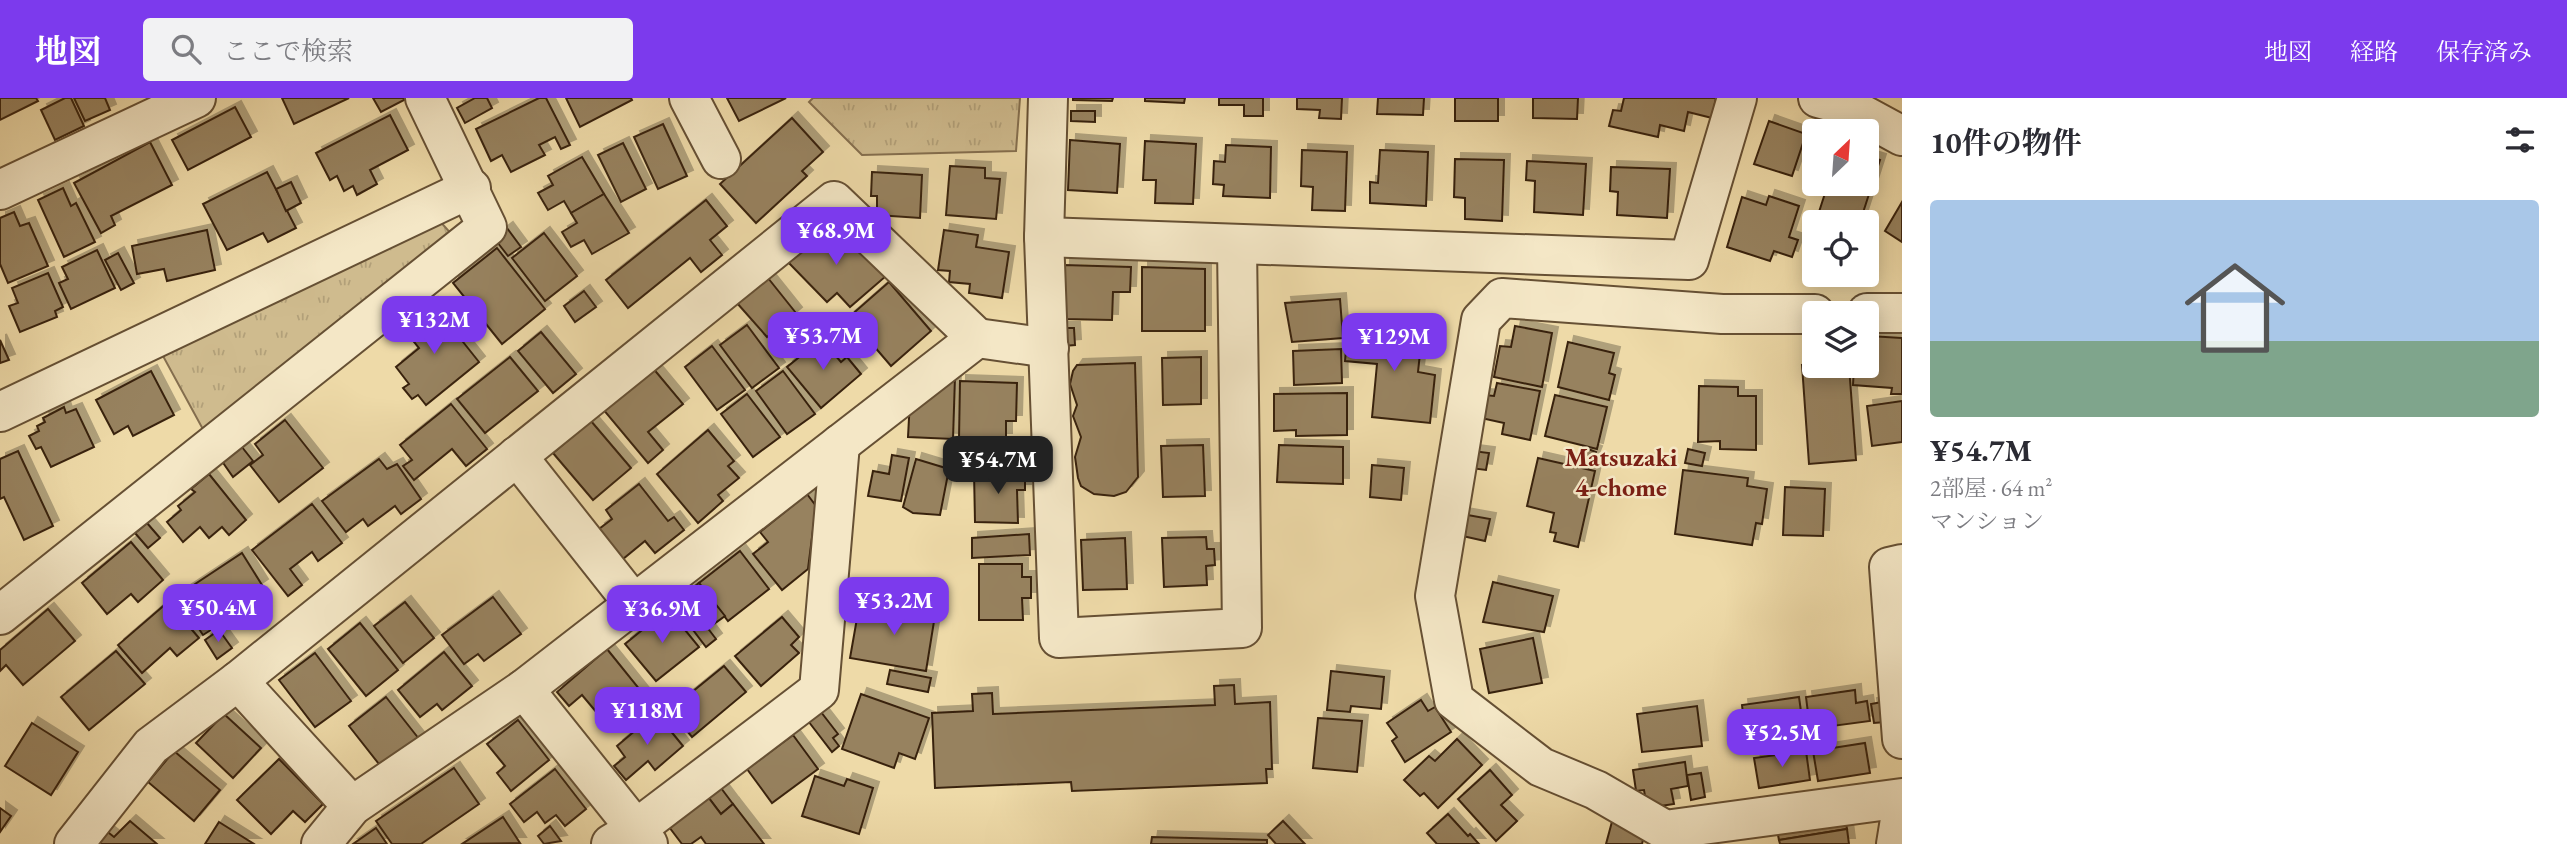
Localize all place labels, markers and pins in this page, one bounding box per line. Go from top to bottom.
pin: ¥68.9M [779,208,893,267]
pin: ¥132M [385,296,483,356]
pin: ¥53.7M [766,313,880,372]
pin: ¥129M [1345,314,1443,373]
pin: ¥54.7M [941,436,1055,496]
pin: ¥53.2M [837,578,951,637]
pin: ¥50.4M [161,584,275,644]
pin: ¥36.9M [605,586,719,645]
pin: ¥118M [598,688,696,747]
pin: ¥52.5M [1725,710,1839,769]

